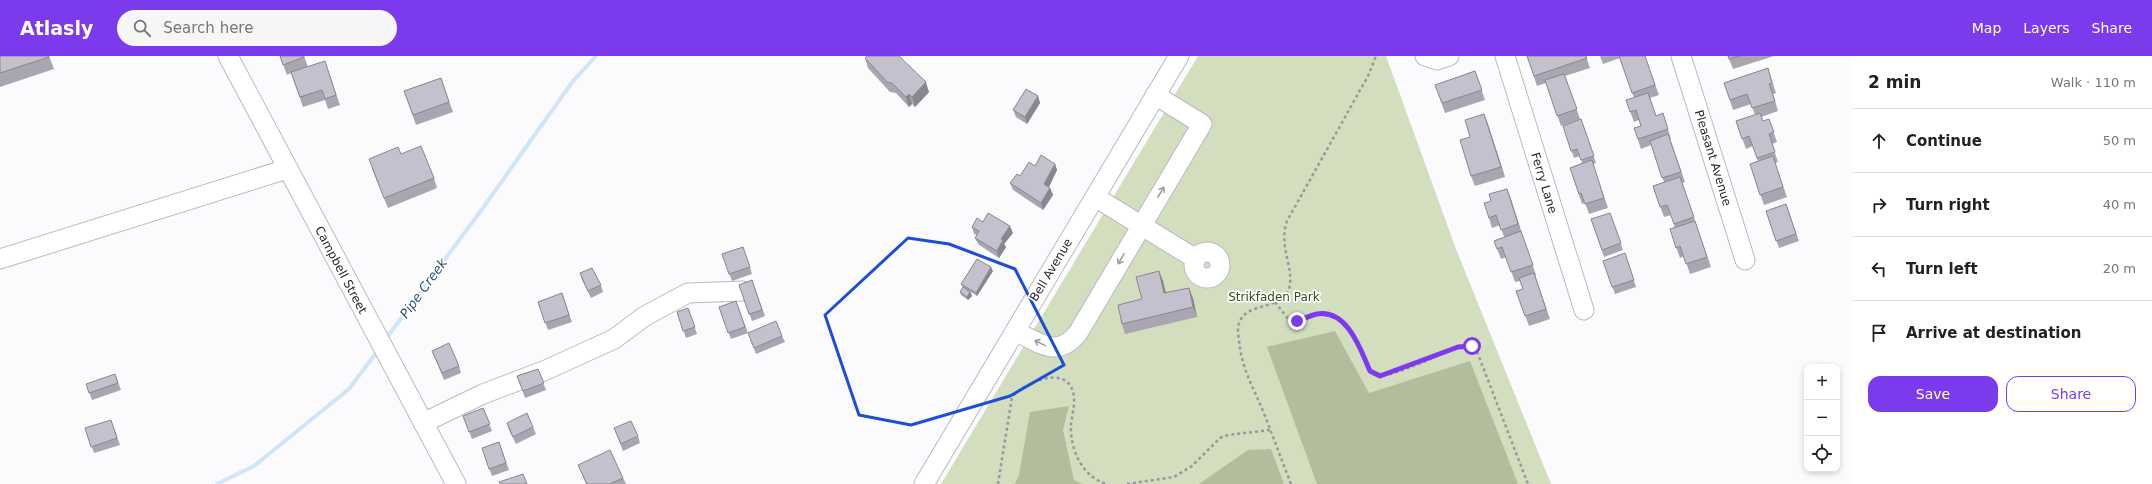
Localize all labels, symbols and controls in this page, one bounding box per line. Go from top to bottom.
search box [117,10,397,46]
text: Atlasly [20,17,93,39]
icon: search [131,17,153,39]
text: Search here [163,19,253,37]
text: Map [1972,20,2001,36]
text: Layers [2023,20,2070,36]
text: Share [2092,20,2132,36]
text: 2 min [1868,72,1921,92]
text: Walk · 110 m [2051,75,2136,90]
street label: Pleasant Avenue [1692,108,1734,208]
icon: ahead [1868,130,1890,152]
text: Continue [1906,132,1982,150]
text: 50 m [2103,133,2136,148]
street label: Ferry Lane [1528,151,1560,215]
one-way arrow [1157,187,1165,198]
icon: right [1868,194,1890,216]
text: Turn right [1906,196,1990,214]
text: 40 m [2103,197,2136,212]
street label: Campbell Street [312,224,370,316]
street label: Bell Avenue [1027,236,1075,304]
one-way arrow [1117,253,1125,265]
water label: Pipe Creek [397,255,450,321]
icon: left [1868,258,1890,280]
text: Turn left [1906,260,1978,278]
text: 20 m [2103,261,2136,276]
park label: Strikfaden Park [1228,290,1320,304]
route end [1288,312,1306,330]
icon: arrive [1868,322,1890,344]
text: Arrive at destination [1906,324,2081,342]
route start [1463,337,1481,355]
one-way arrow [1034,339,1046,347]
map controls [1804,364,1840,472]
button: + [1804,364,1840,400]
button: Save [1868,376,1998,412]
button: Share [2006,376,2136,412]
button: − [1804,400,1840,436]
button: locate [1804,436,1840,472]

